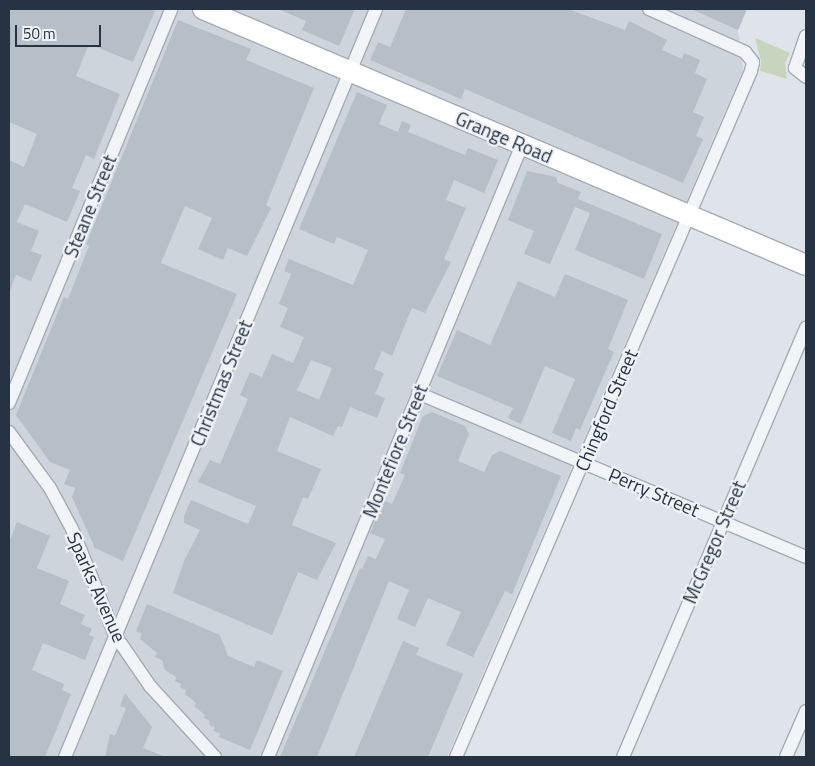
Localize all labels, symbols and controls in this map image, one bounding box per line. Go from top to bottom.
scale bar [18,15,104,47]
text: 50 m [23,22,56,45]
street label: Grange Road [452,106,556,168]
street label: Steane Street [59,151,121,261]
street label: Christmas Street [185,317,257,449]
street label: Chingford Street [570,346,642,474]
street label: Montefiore Street [358,381,432,521]
street label: Perry Street [605,463,703,521]
street label: McGregor Street [678,477,750,607]
street label: Sparks Avenue [63,528,131,646]

